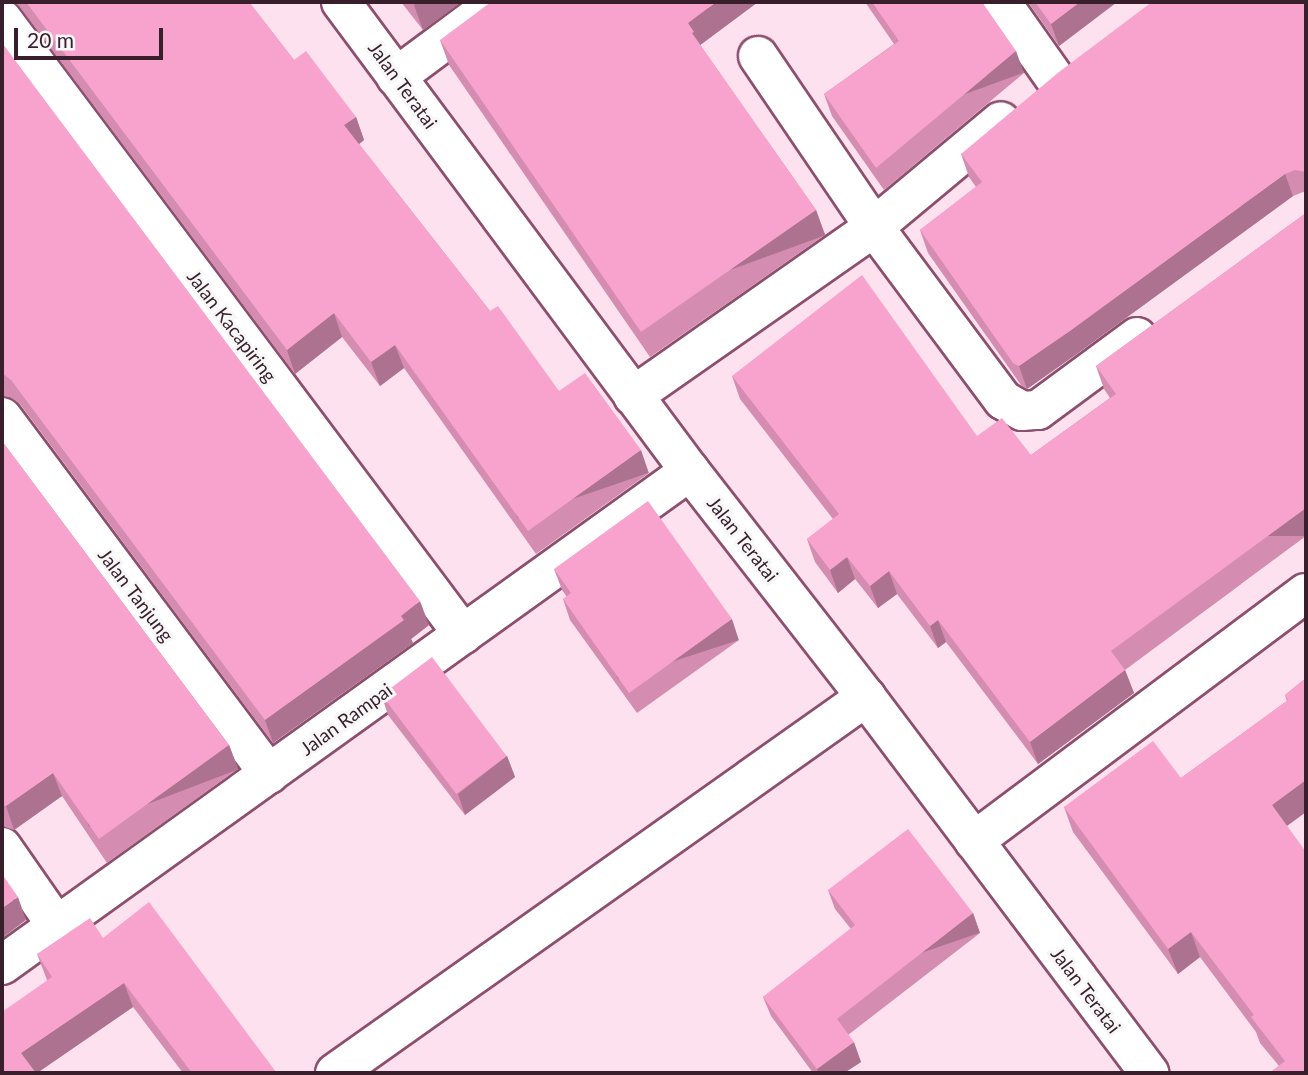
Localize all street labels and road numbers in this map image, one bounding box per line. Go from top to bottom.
street label: Jalan Teratai [364,37,442,133]
street label: Jalan Kacapiring [183,266,281,386]
street label: Jalan Teratai [703,492,783,586]
street label: Jalan Tanjung [93,544,179,646]
street label: Jalan Rampai [296,678,396,760]
street label: Jalan Teratai [1046,942,1126,1038]

